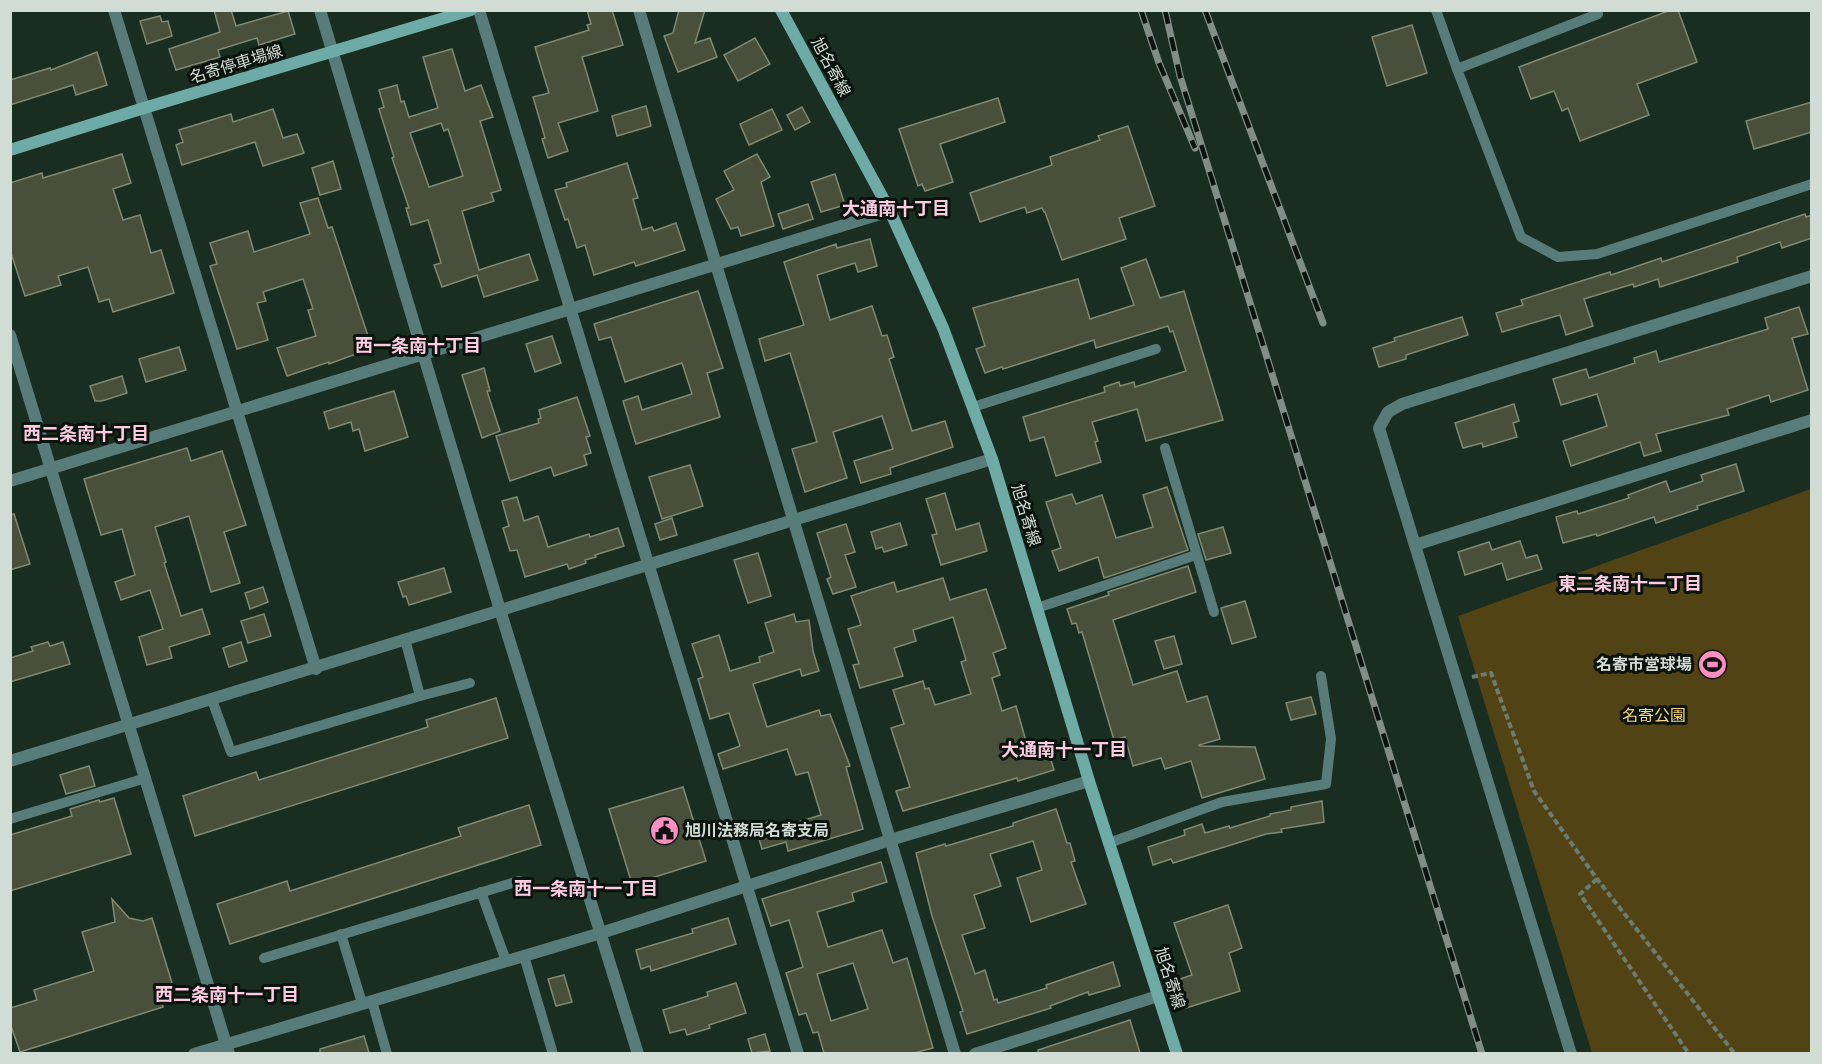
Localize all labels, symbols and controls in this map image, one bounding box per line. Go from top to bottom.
street label: 旭名寄線 [806,33,856,101]
street label: 名寄停車場線 [187,39,285,89]
district label: 大通南十丁目 [842,196,950,221]
district label: 西一条南十丁目 [355,333,481,358]
district label: 西二条南十丁目 [23,421,149,446]
street label: 旭名寄線 [1006,481,1046,549]
district label: 東二条南十一丁目 [1558,571,1702,596]
sports icon: 名寄市営球場 [1697,648,1729,680]
place label: 名寄市営球場 [1596,653,1692,676]
park label: 名寄公園 [1622,704,1686,727]
district label: 大通南十一丁目 [1001,737,1127,762]
public building icon: 旭川法務局名寄支局 [648,814,680,846]
place label: 旭川法務局名寄支局 [685,819,829,842]
district label: 西一条南十一丁目 [514,876,658,901]
street label: 旭名寄線 [1149,944,1191,1012]
district label: 西二条南十一丁目 [155,982,299,1007]

